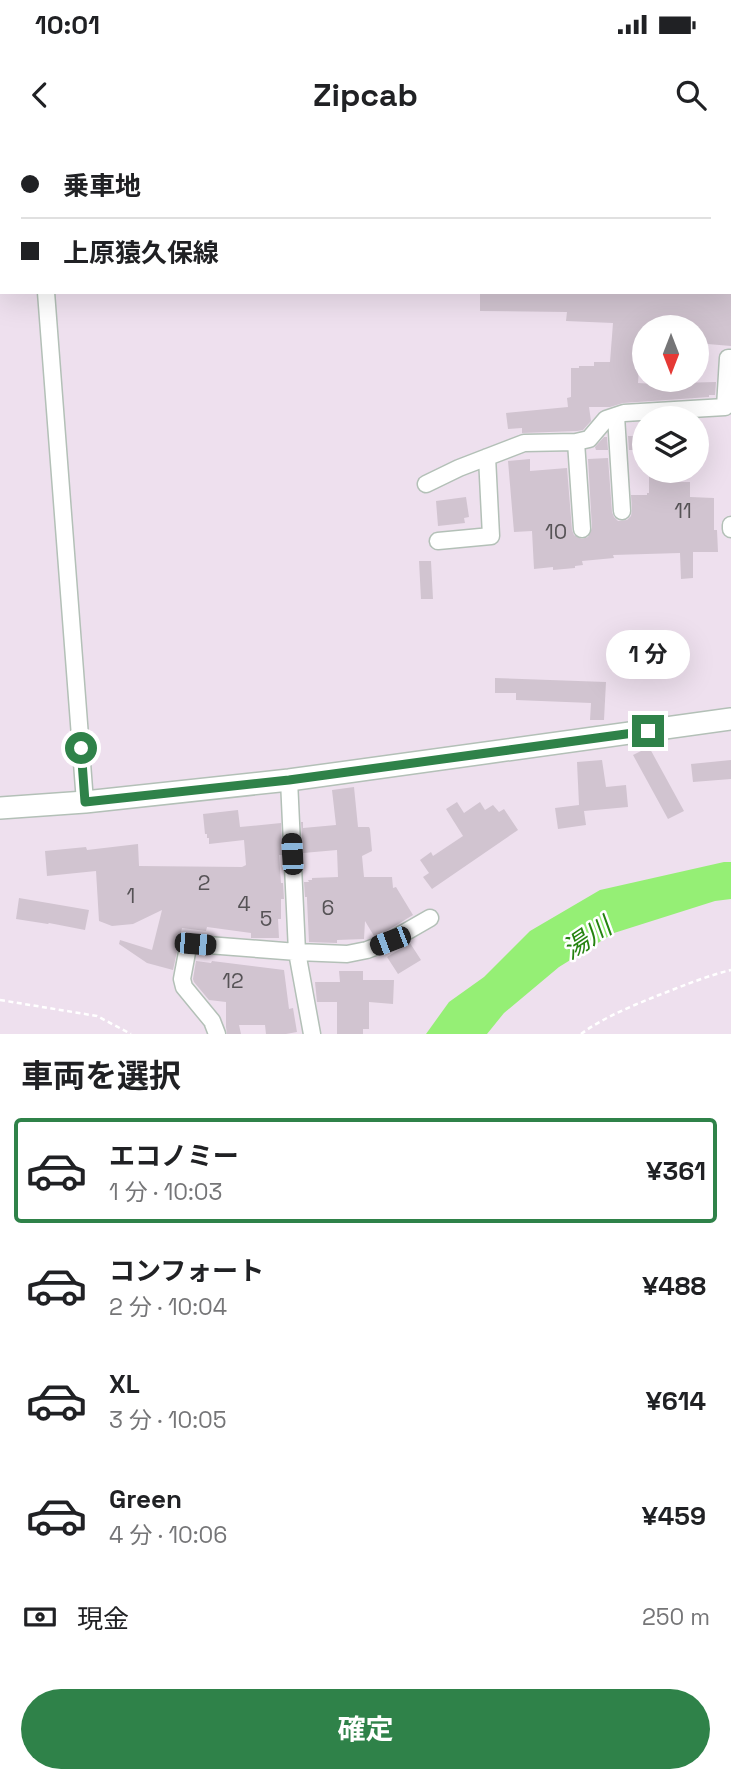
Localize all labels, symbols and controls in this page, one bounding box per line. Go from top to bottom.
text: 10:01 [35,8,100,42]
text: Zipcab [313,75,418,115]
icon: back [21,76,59,114]
icon: search [672,76,710,114]
text: 乗車地 [63,169,141,203]
text: 上原猿久保線 [63,236,219,270]
north arrow [632,315,709,392]
map controls [632,315,709,483]
button: layers [632,406,709,483]
house number: 11 [674,497,692,524]
house number: 10 [545,518,567,545]
callout: 1 分 [606,630,690,678]
text: 1 分 [628,639,668,669]
route end [632,715,664,747]
route start [65,732,97,764]
car [281,832,304,876]
house number: 2 [198,869,210,896]
house number: 1 [127,882,135,909]
house number: 4 [237,890,251,917]
house number: 6 [322,894,334,921]
house number: 5 [260,905,272,932]
water label: 湯川 [556,908,621,967]
car [367,924,414,958]
car [174,932,217,956]
house number: 12 [222,967,244,994]
text: 車両を選択 [21,1056,181,1096]
icon: car [25,1139,88,1202]
text: エコノミー [109,1139,239,1173]
text: ¥361 [646,1154,706,1188]
text: 1 分 · 10:03 [109,1177,222,1207]
icon: car [25,1254,88,1317]
text: コンフォート [109,1254,264,1288]
text: ¥488 [642,1269,706,1303]
text: 2 分 · 10:04 [109,1292,227,1322]
text: XL [109,1367,140,1401]
icon: car [25,1369,88,1432]
text: ¥614 [646,1384,706,1418]
text: 3 分 · 10:05 [109,1405,227,1435]
text: Green [109,1482,182,1516]
icon: car [25,1484,88,1547]
text: ¥459 [642,1499,706,1533]
text: 4 分 · 10:06 [109,1520,227,1550]
icon: cash [21,1598,59,1636]
text: 現金 [77,1602,129,1636]
text: 250 m [642,1602,710,1632]
button: 確定 [21,1689,710,1769]

